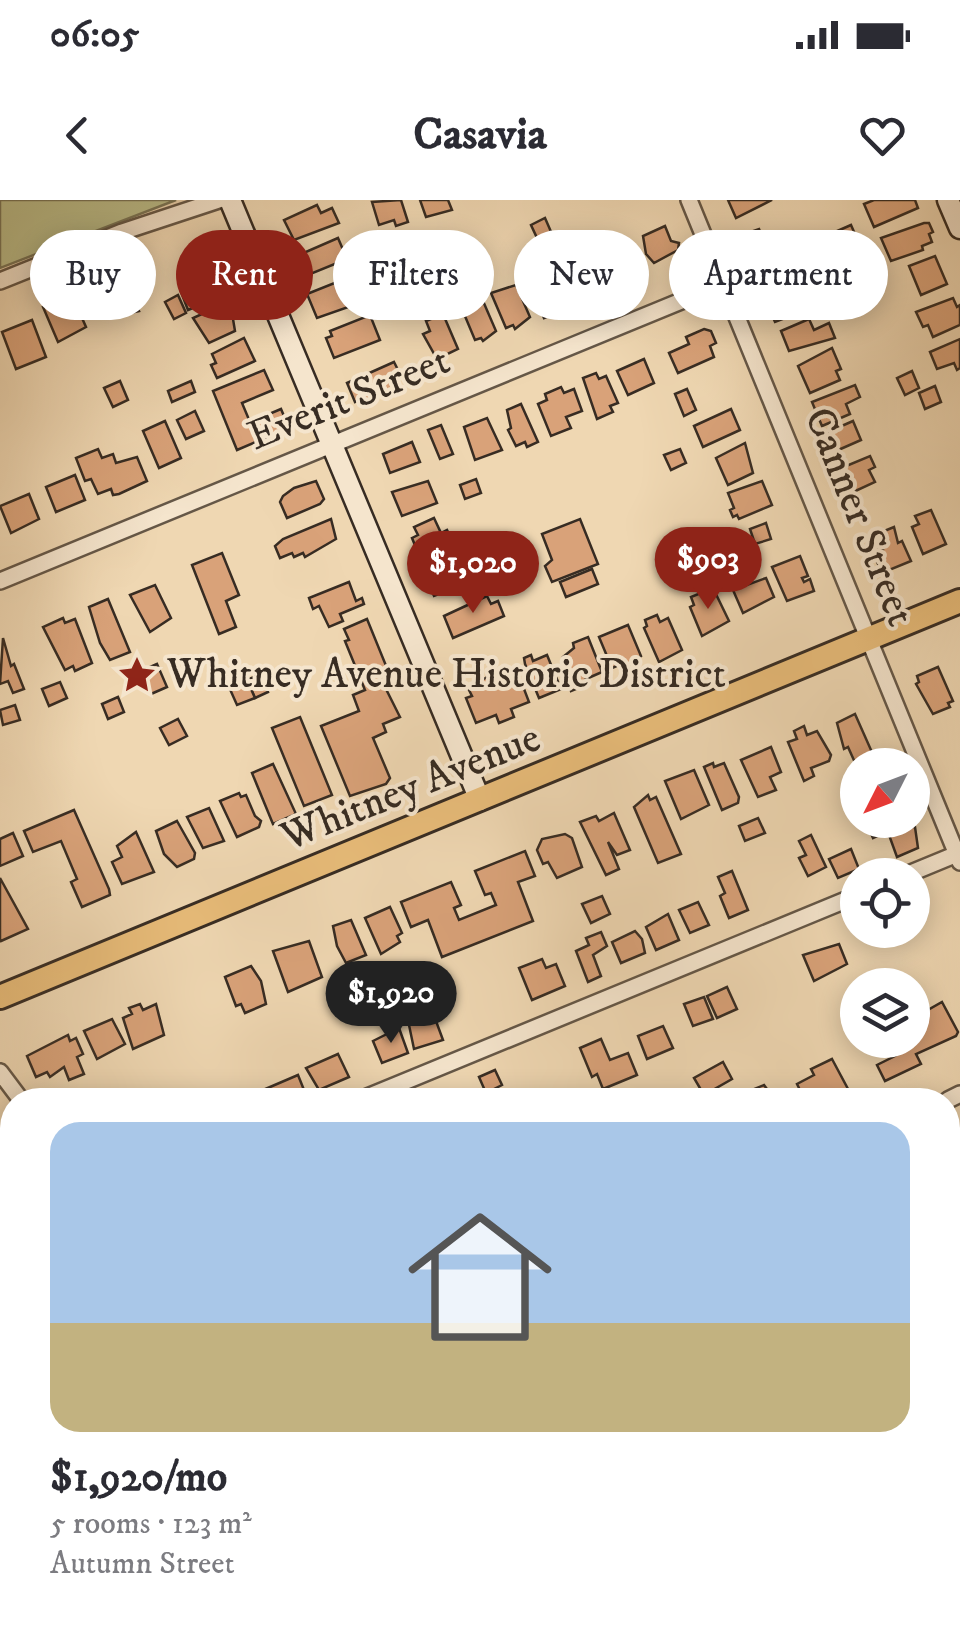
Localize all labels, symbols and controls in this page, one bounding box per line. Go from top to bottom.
text: 06:05 [50,11,139,59]
text: Casavia [413,107,547,163]
icon: back [50,108,105,163]
icon: heart [855,108,910,163]
chip: Buy [30,230,156,320]
chip: Rent [176,230,313,320]
chip: Filters [333,230,494,320]
chip: New [514,230,649,320]
chip: Apartment [669,230,888,320]
street label: Everit Street [241,335,457,463]
street label: Canner Street [792,400,926,634]
pin: $903 [649,527,767,612]
pin: $1,020 [392,531,554,616]
text: $903 [677,539,739,579]
text: $1,020 [429,543,517,583]
place label: Whitney Avenue Historic District [166,649,726,701]
place icon: Whitney Avenue Historic District [116,654,158,696]
street label: Whitney Avenue [273,712,548,864]
north arrow [840,748,930,838]
map controls [840,748,930,1058]
button: locate [840,858,930,948]
pin: $1,920 [310,961,472,1046]
button: layers [840,968,930,1058]
text: $1,920 [348,973,434,1013]
icon: home [390,1187,570,1367]
text: $1,920/mo [50,1452,227,1504]
text: 5 rooms · 123 m² [50,1504,252,1544]
text: Autumn Street [50,1544,235,1584]

